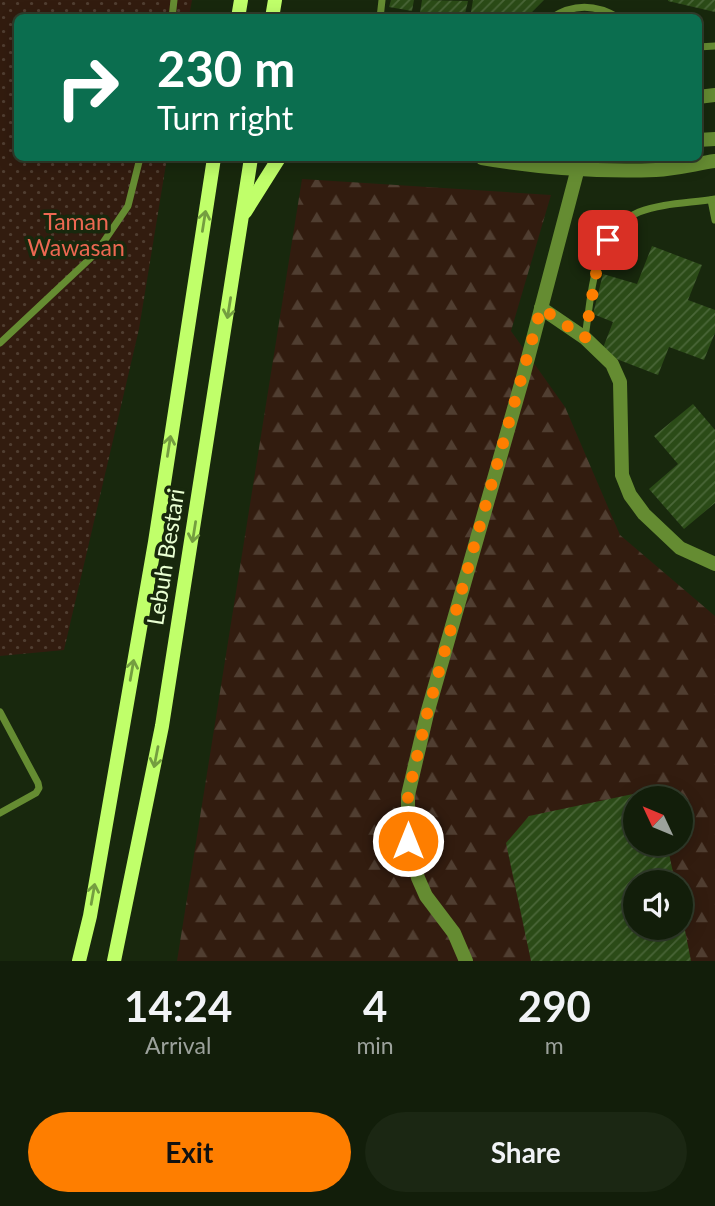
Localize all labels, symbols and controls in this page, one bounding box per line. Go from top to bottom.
text: 230 m [157,39,295,97]
icon: right [42,42,133,133]
text: Turn right [157,98,293,137]
park label: Taman Wawasan [27,207,125,261]
one-way arrow [198,210,211,233]
pin [578,210,638,270]
icon: arrive [589,221,627,259]
one-way arrow [222,296,235,318]
one-way arrow [163,435,176,458]
street label: Lebuh Bestari [140,487,190,627]
one-way arrow [187,520,200,543]
one-way arrow [126,659,139,682]
one-way arrow [149,745,162,768]
north arrow [623,786,693,856]
map controls [623,786,693,940]
position arrow [371,804,445,878]
button: sound [623,870,693,940]
one-way arrow [87,883,101,906]
text: 14:24 [124,981,232,1031]
text: 4 [363,981,387,1031]
text: 290 [518,981,591,1031]
text: Arrival [145,1031,211,1059]
text: min [356,1031,394,1059]
text: m [545,1031,564,1059]
button: Exit [28,1112,351,1192]
button: Share [365,1112,687,1192]

